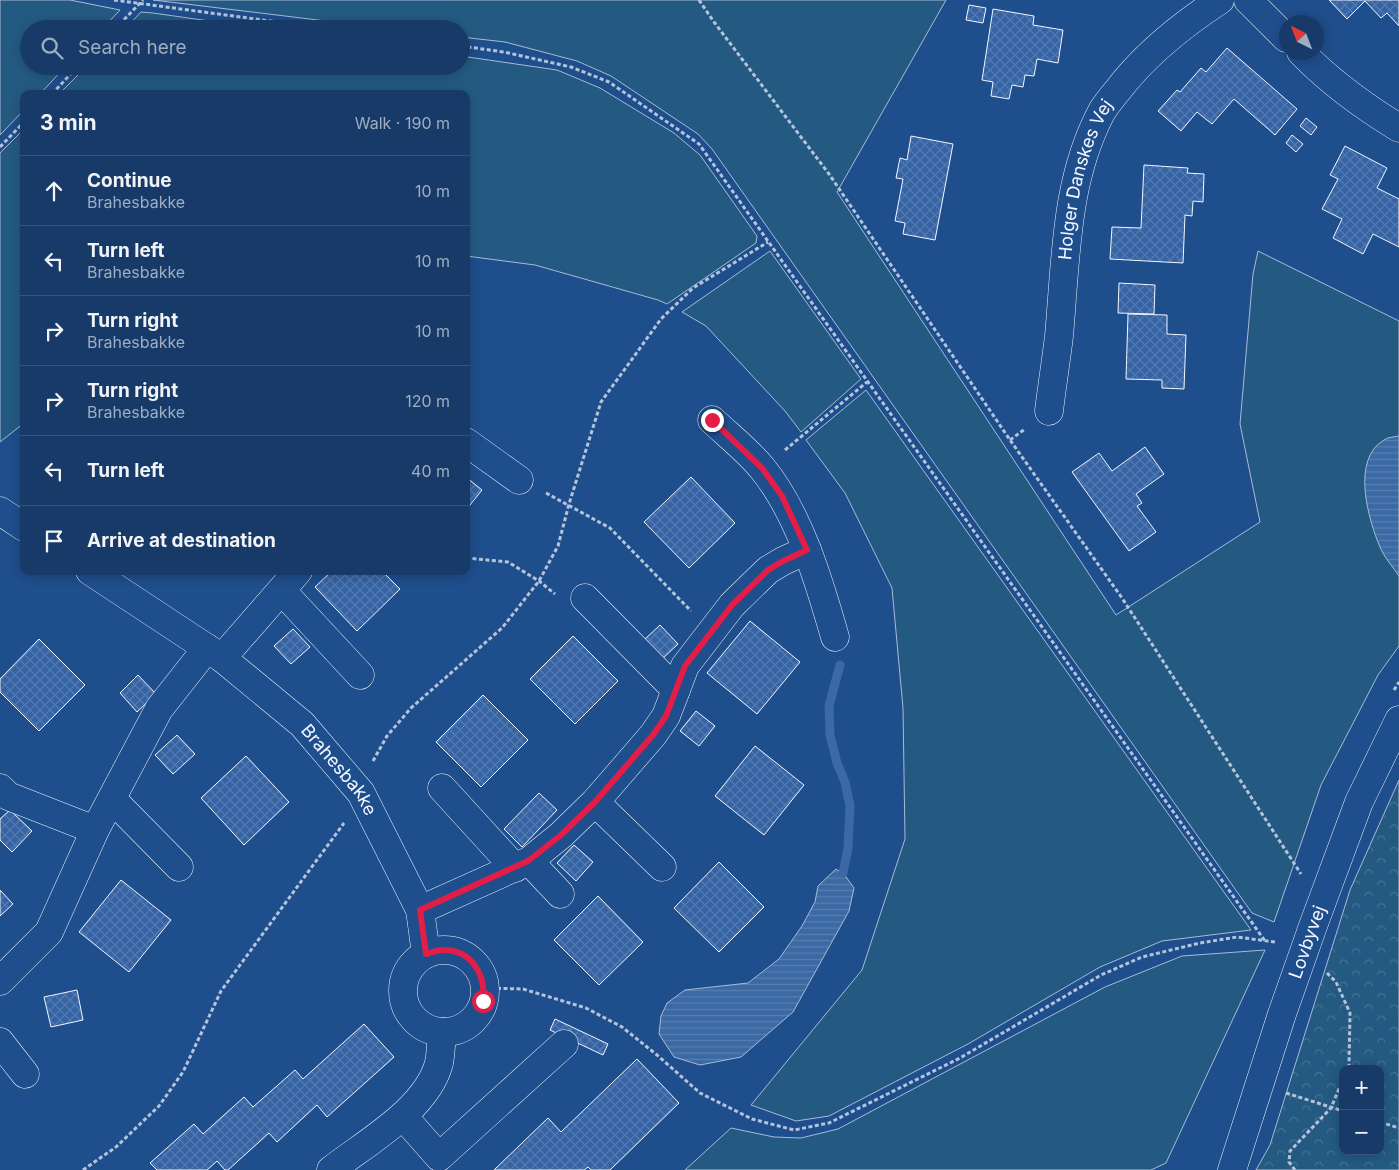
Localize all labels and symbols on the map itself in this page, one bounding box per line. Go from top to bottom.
north arrow [1279,15,1324,60]
street label: Holger Danskes Vej [1054,95,1117,261]
route end [701,409,724,432]
street label: Brahesbakke [297,720,381,819]
street label: Lovbyvej [1284,902,1330,981]
route start [472,990,495,1013]

